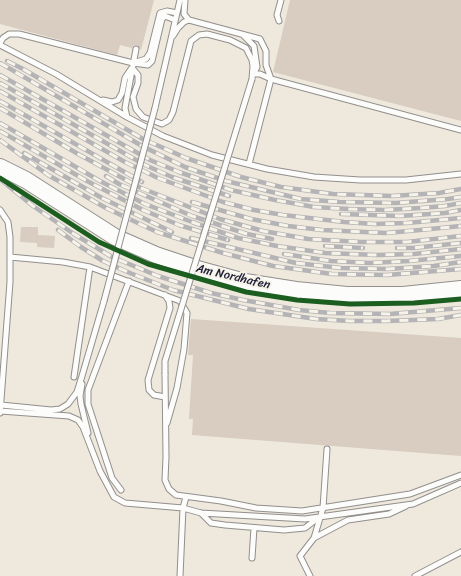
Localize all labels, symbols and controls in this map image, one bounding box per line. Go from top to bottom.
street label: Am Nordhafen [194,261,272,293]

